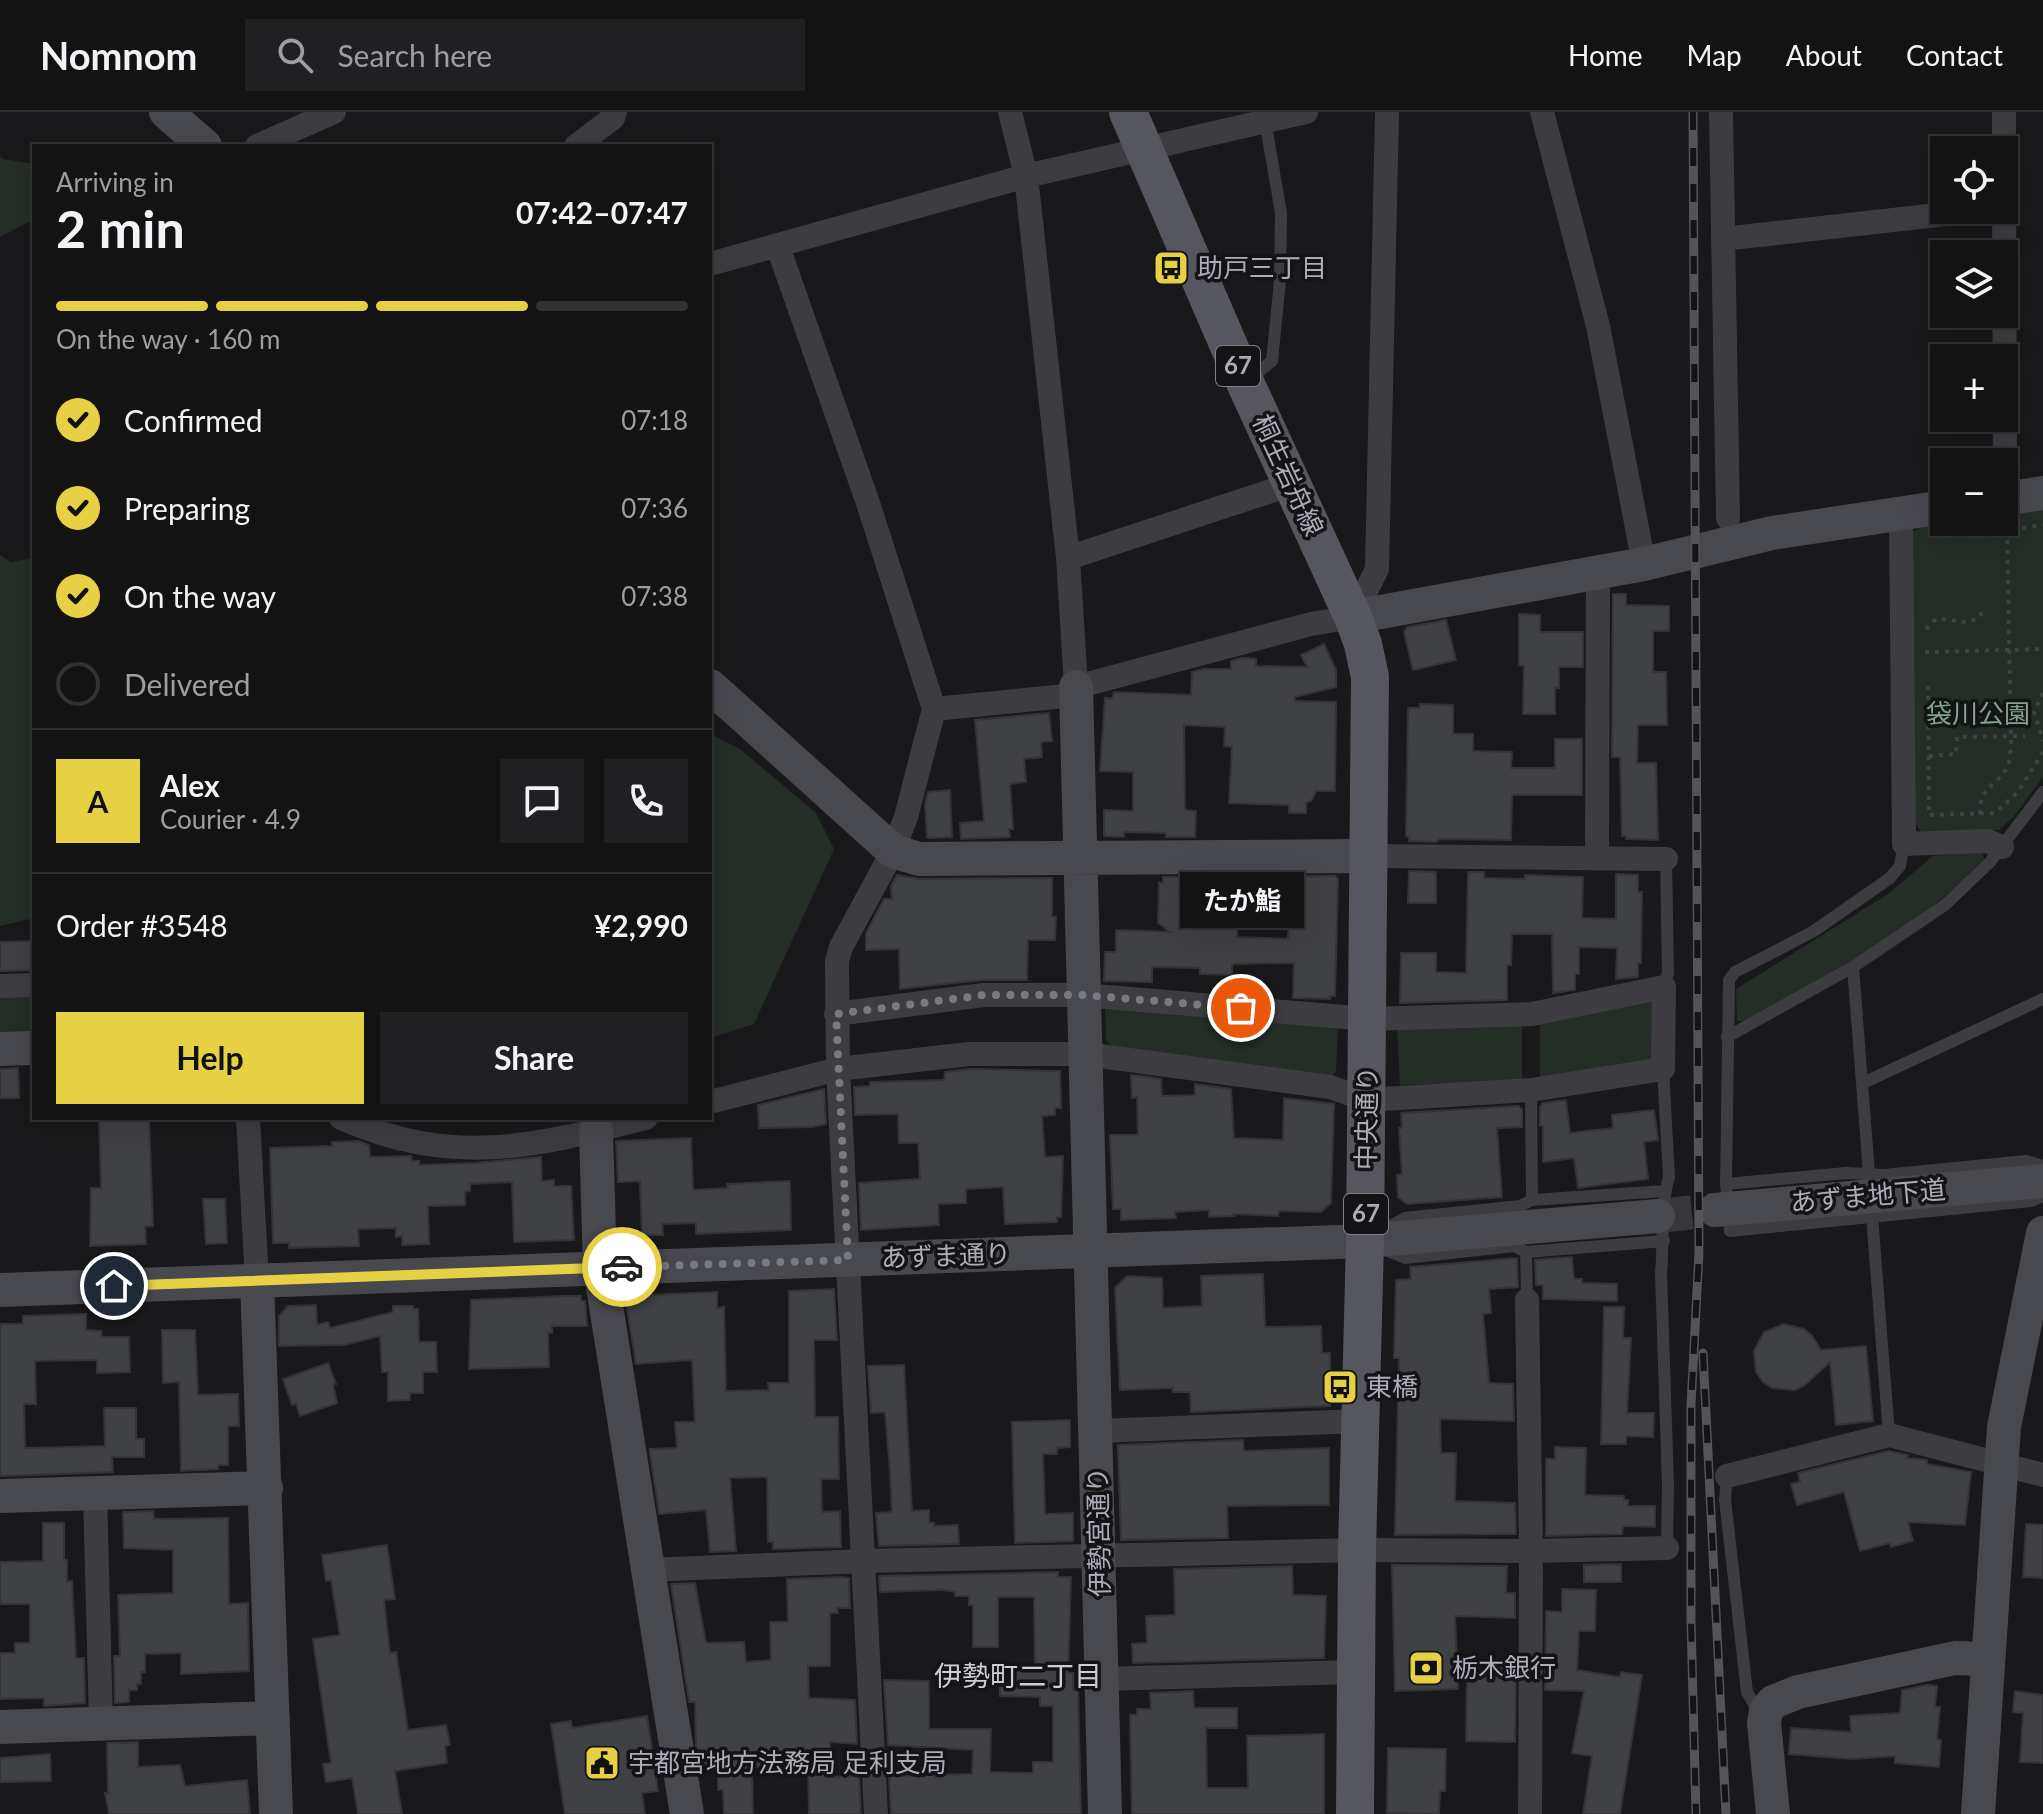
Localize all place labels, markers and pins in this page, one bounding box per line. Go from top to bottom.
bus stop icon: 助戸三丁目 [1152,249,1190,287]
place label: 助戸三丁目 [1197,251,1327,283]
callout: たか鮨 [1179,872,1303,928]
pin [1207,974,1275,1042]
pin [80,1252,148,1320]
bus stop icon: 東橋 [1321,1368,1359,1406]
place label: 東橋 [1366,1370,1418,1402]
bank icon: 栃木銀行 [1407,1649,1445,1687]
place label: 栃木銀行 [1452,1651,1556,1683]
public building icon: 宇都宮地方法務局 足利支局 [583,1744,621,1782]
place label: 宇都宮地方法務局 足利支局 [628,1746,947,1778]

